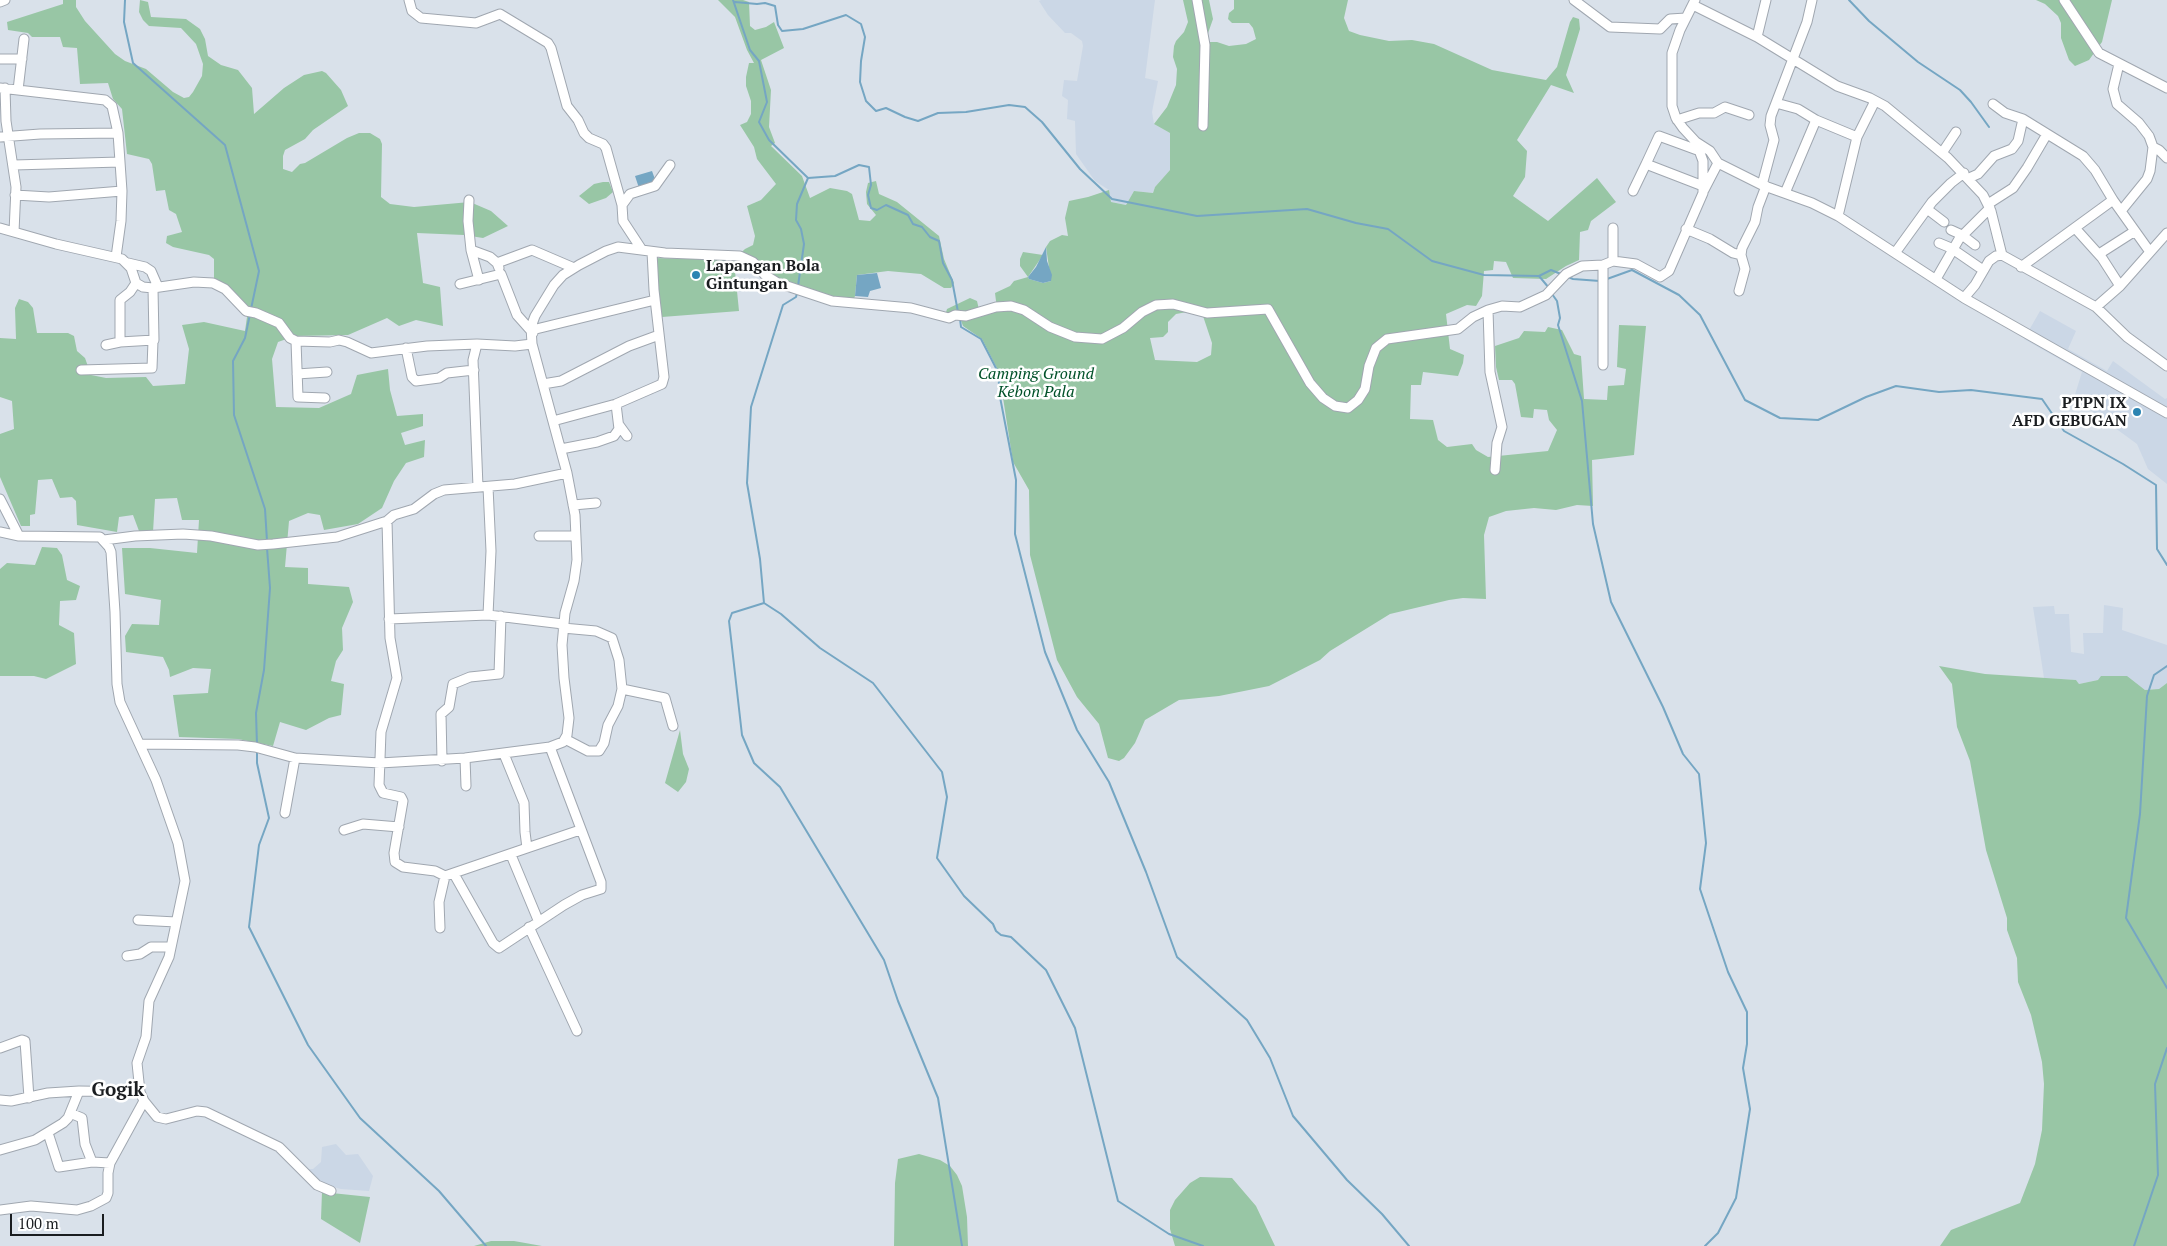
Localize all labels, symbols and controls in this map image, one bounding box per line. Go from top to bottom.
place label: Lapangan Bola Gintungan [706,256,820,294]
marker: Lapangan Bola Gintungan [690,269,702,281]
park label: Camping Ground Kebon Pala [978,364,1094,402]
place label: PTPN IX AFD GEBUGAN [2012,393,2127,431]
marker: PTPN IX AFD GEBUGAN [2131,406,2143,418]
district label: Gogik [92,1080,144,1102]
scale bar [12,1204,106,1236]
text: 100 m [18,1213,59,1233]

